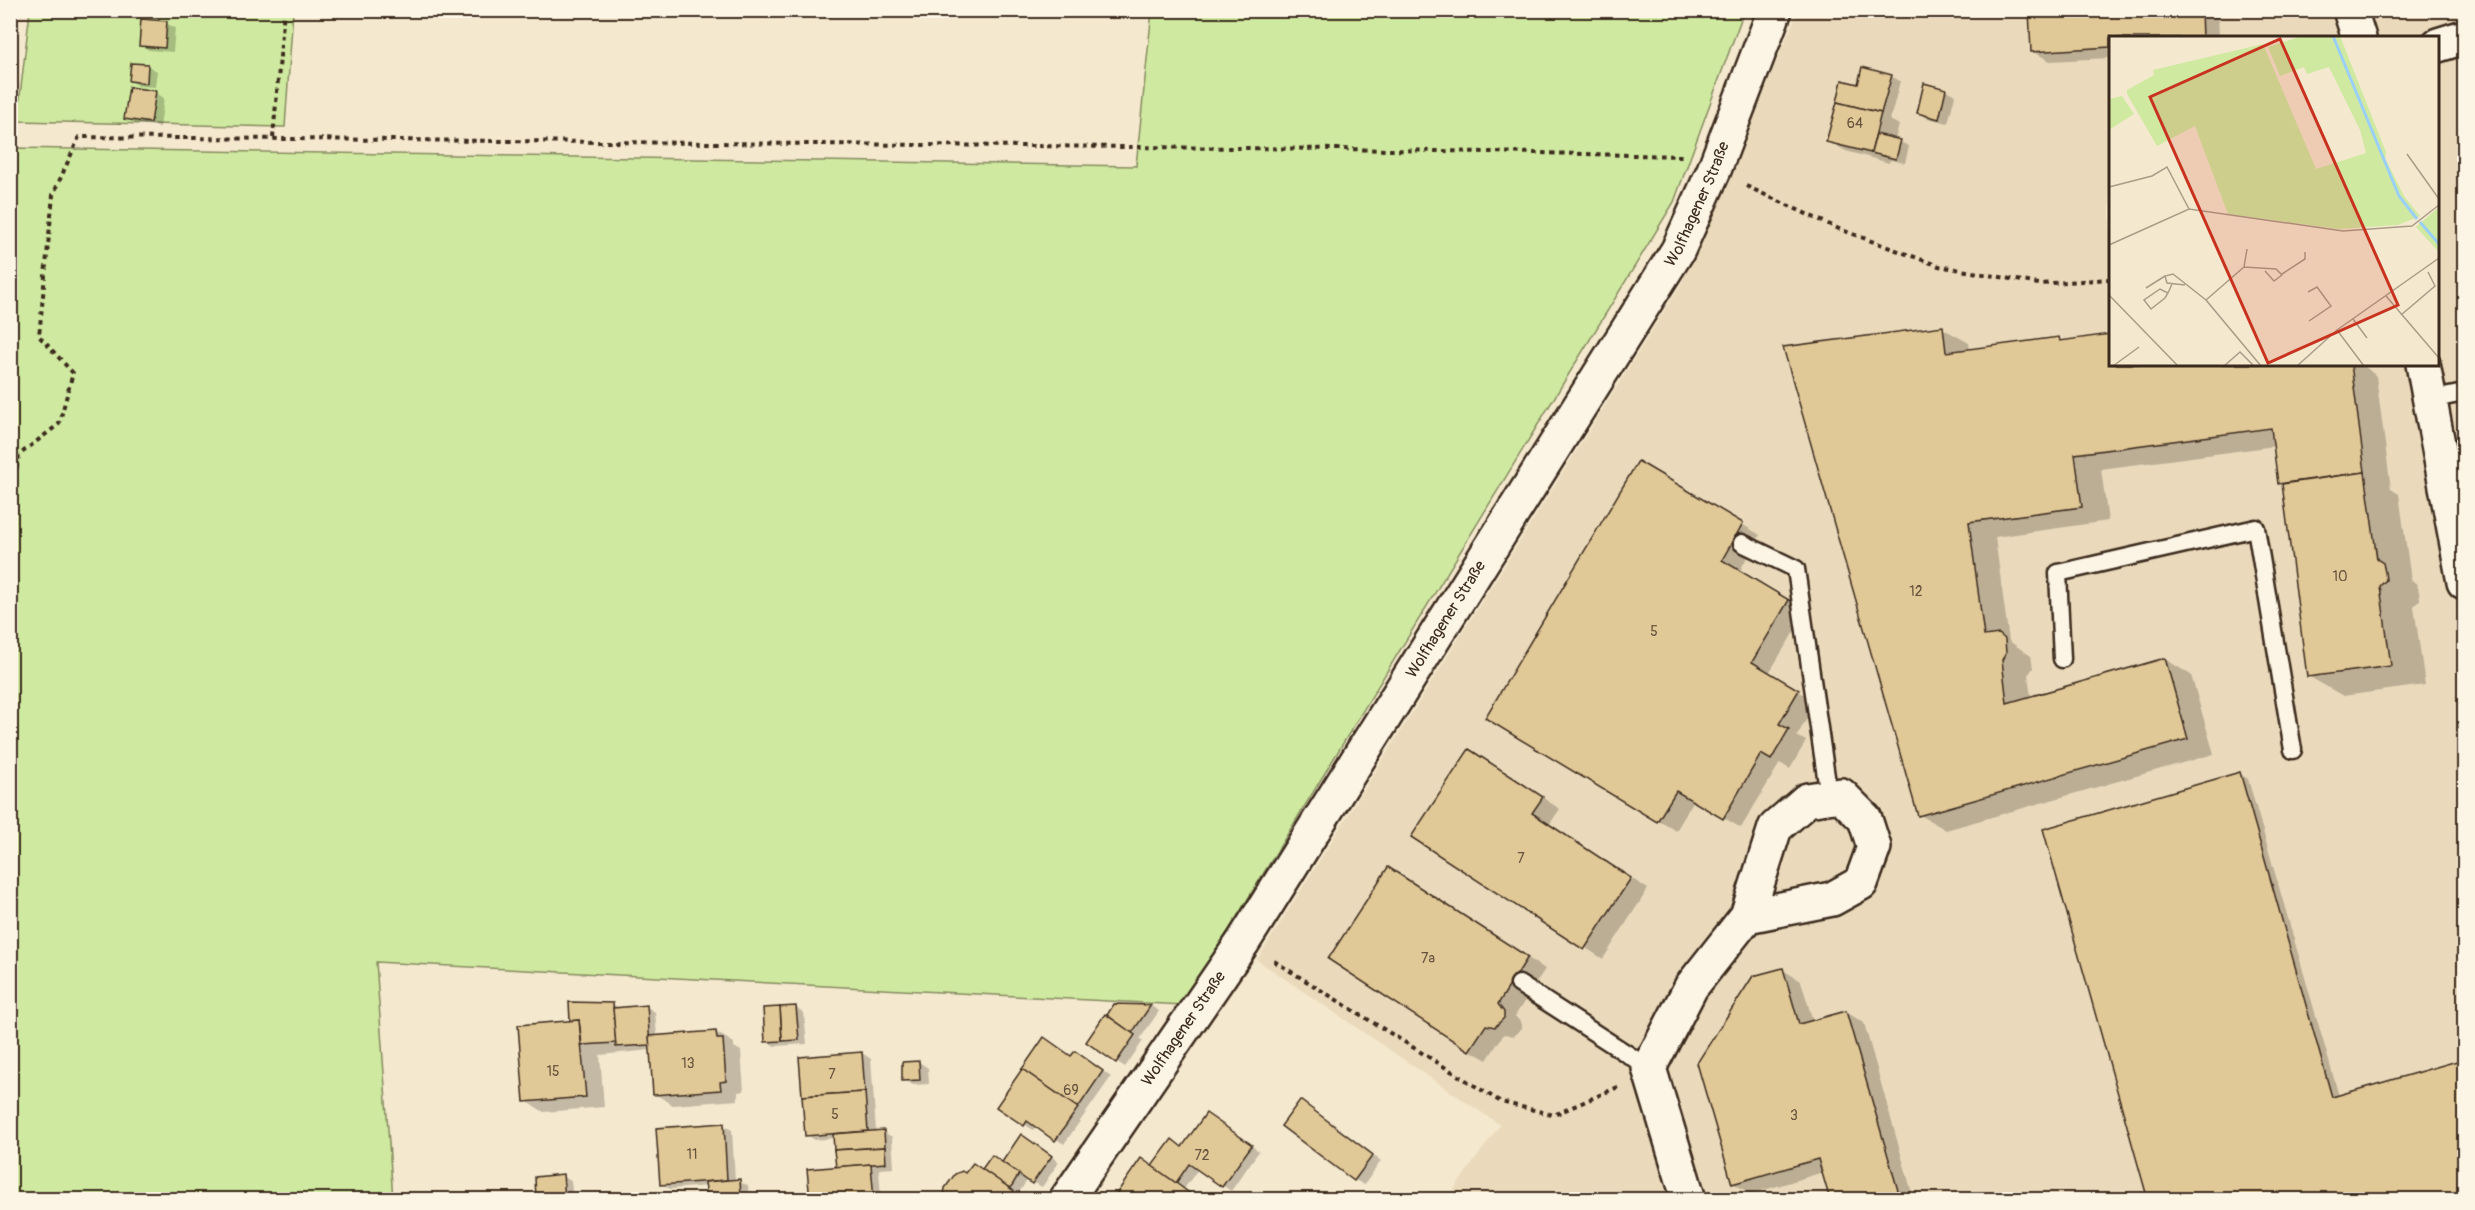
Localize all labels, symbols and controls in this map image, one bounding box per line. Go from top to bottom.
inset map [2109,36,2439,366]
house number: 64 [1847,115,1863,132]
street label: Wolfhagener Straße [1660,139,1734,270]
street label: Wolfhagener Straße [1401,557,1490,682]
house number: 10 [2332,568,2348,585]
house number: 12 [1909,583,1923,600]
house number: 5 [1650,623,1658,640]
house number: 7 [1517,850,1525,867]
house number: 7a [1421,950,1435,967]
street label: Wolfhagener Straße [1137,967,1230,1090]
house number: 13 [681,1055,695,1072]
house number: 15 [546,1063,560,1080]
house number: 7 [828,1066,836,1083]
house number: 69 [1063,1082,1079,1099]
house number: 5 [831,1106,839,1123]
house number: 3 [1790,1107,1798,1124]
house number: 11 [687,1146,697,1163]
house number: 72 [1194,1147,1210,1164]

